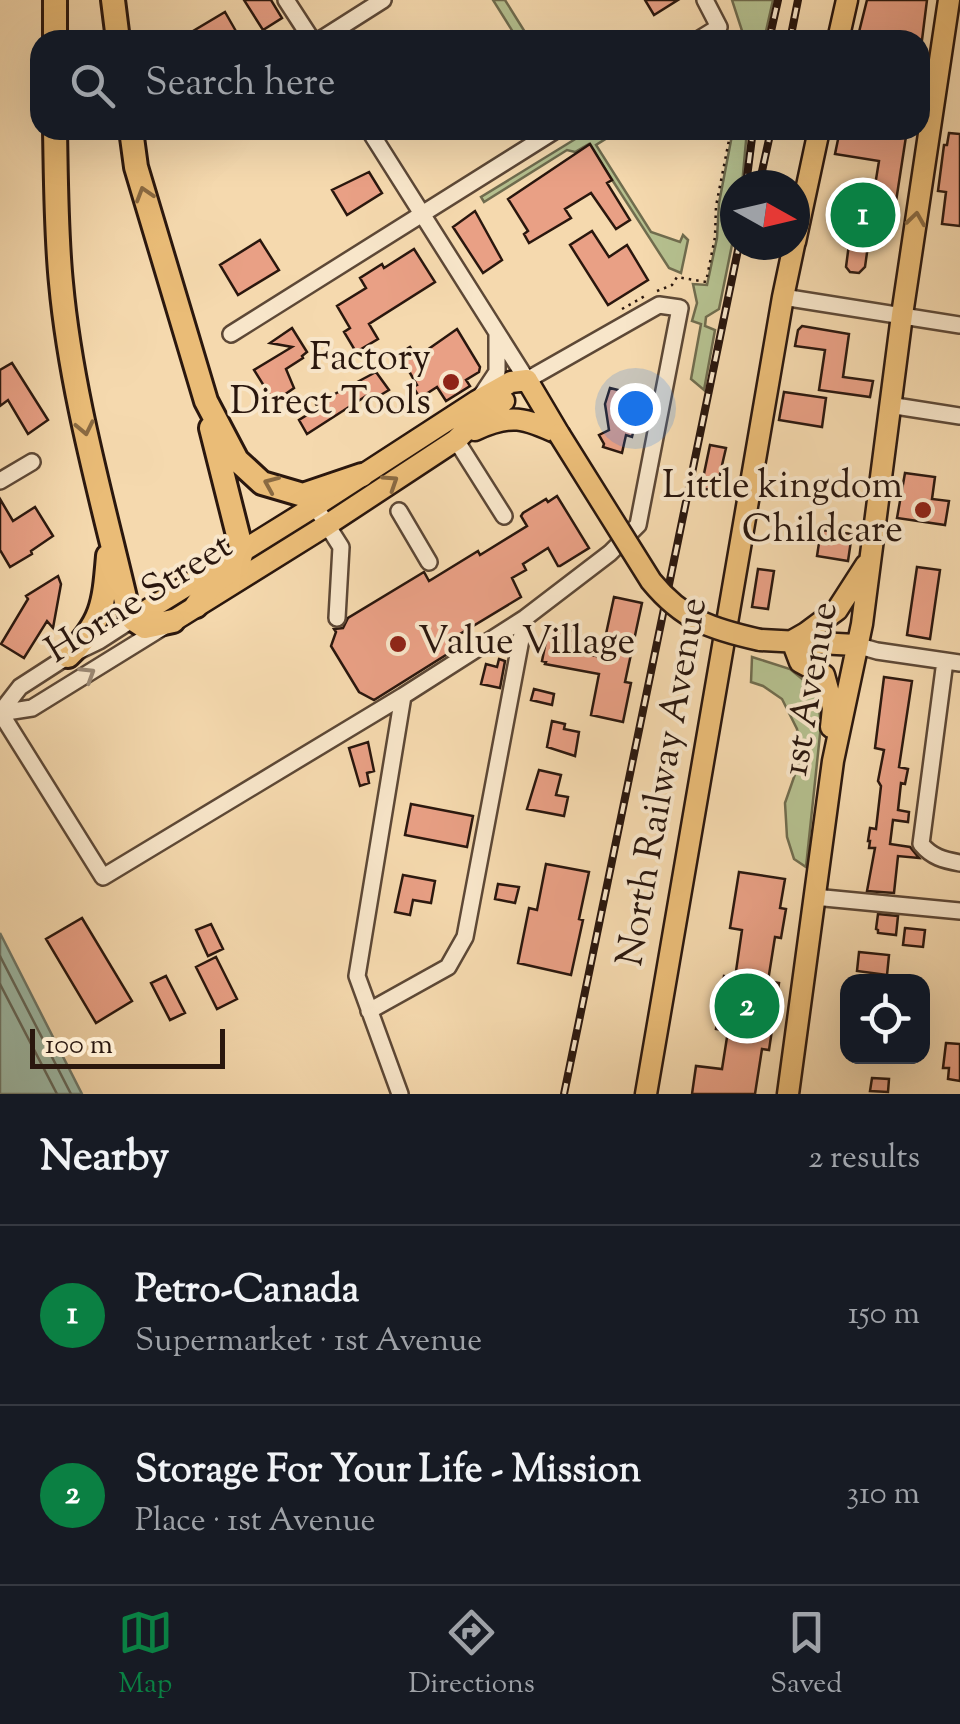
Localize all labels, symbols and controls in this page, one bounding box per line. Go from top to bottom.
search box [30,30,930,140]
icon: search [65,58,120,113]
text: Search here [145,58,336,112]
north arrow [720,170,810,260]
pin: 1 [830,178,896,252]
one-way arrow [135,186,156,203]
one-way arrow [904,211,925,227]
place label: Factory Direct Tools [230,333,431,431]
marker: Factory Direct Tools [440,371,462,393]
your location [610,383,661,434]
one-way arrow [74,419,95,436]
place label: Little kingdom Childcare [662,461,903,559]
one-way arrow [263,475,280,496]
one-way arrow [381,476,399,495]
marker: Little kingdom Childcare [912,499,934,521]
street label: Horne Street [36,521,244,679]
street label: North Railway Avenue [605,593,723,971]
street label: 1st Avenue [770,598,854,780]
place label: Value Village [418,617,635,671]
marker: Value Village [387,633,409,655]
one-way arrow [77,667,95,686]
pin: 2 [714,968,780,1044]
map controls [840,974,930,1064]
button: locate [840,974,930,1064]
scale bar [30,1024,225,1068]
text: 100 m [45,1026,113,1066]
text: Nearby [40,1129,169,1189]
text: 2 results [808,1136,920,1182]
text: Petro-Canada [135,1265,359,1319]
text: 1 [67,1292,78,1338]
text: 150 m [848,1292,920,1338]
text: Supermarket · 1st Avenue [135,1319,482,1365]
text: Storage For Your Life - Mission [135,1445,641,1499]
text: 2 [65,1472,80,1518]
text: 310 m [846,1472,920,1518]
text: Place · 1st Avenue [135,1499,375,1545]
tab: Map [118,1605,173,1705]
tab: Directions [408,1605,535,1705]
tab: Saved [770,1605,842,1705]

